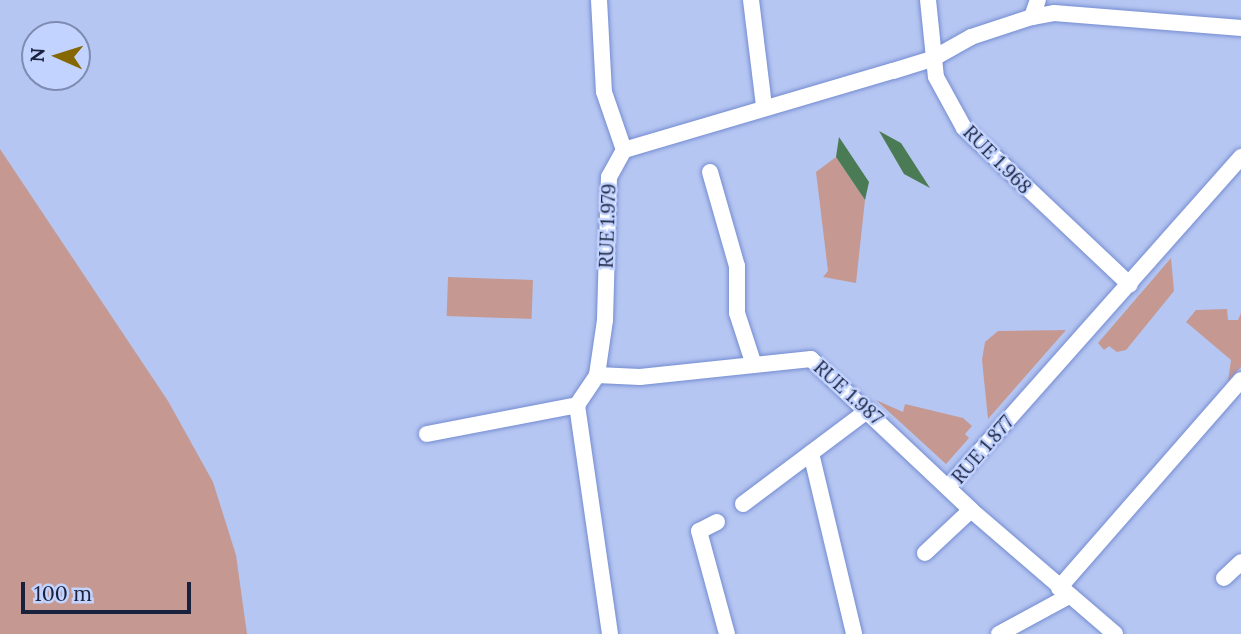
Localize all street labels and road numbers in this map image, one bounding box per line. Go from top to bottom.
street label: RUE 1.968 [958,121,1036,199]
street label: RUE 1.979 [595,183,621,269]
street label: RUE 1.987 [809,356,887,430]
street label: RUE 1.877 [947,411,1019,489]

